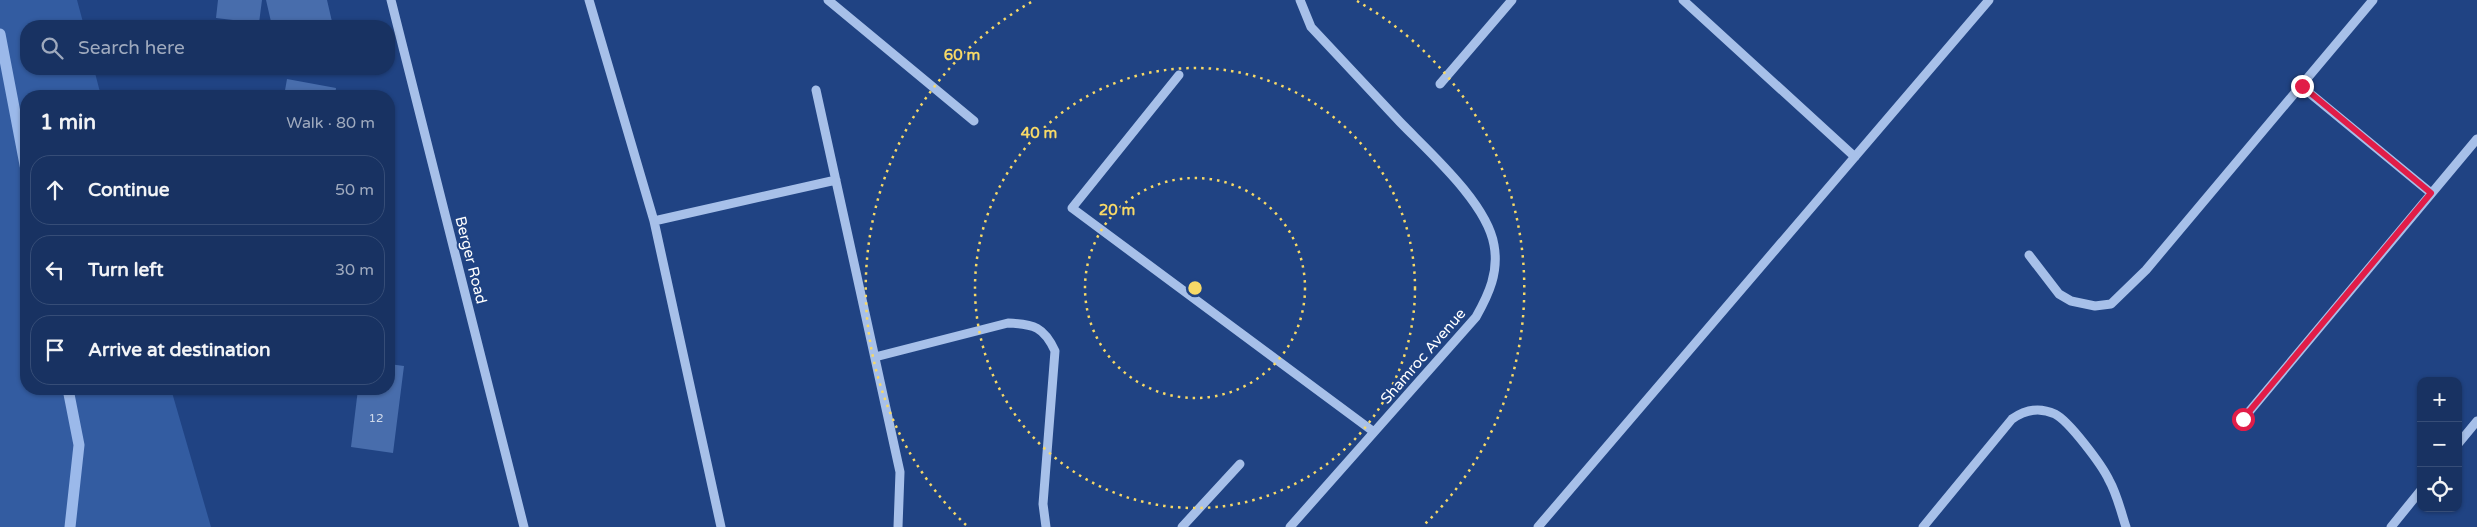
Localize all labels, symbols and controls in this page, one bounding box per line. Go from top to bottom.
search box [20,20,395,75]
icon: search [38,34,66,62]
text: Search here [78,37,185,59]
text: 60 m [944,46,980,64]
route end [2291,75,2314,98]
text: 1 min [40,110,96,135]
text: Walk · 80 m [286,113,375,133]
text: 40 m [1021,124,1057,142]
icon: ahead [41,176,69,204]
text: Continue [88,179,170,201]
text: 50 m [335,180,374,200]
text: 20 m [1099,201,1135,219]
street label: Berger Road [451,214,491,306]
icon: left [41,256,69,284]
text: Turn left [88,259,164,281]
text: 30 m [335,260,374,280]
centre of rings [1186,279,1204,297]
street label: Shamroc Avenue [1377,305,1469,407]
icon: arrive [41,336,69,364]
text: Arrive at destination [88,339,271,361]
map controls [2417,377,2462,512]
button: + [2417,377,2462,422]
route start [2232,408,2255,431]
house number: 12 [368,411,384,425]
button: − [2417,422,2462,467]
button: locate [2417,467,2462,512]

